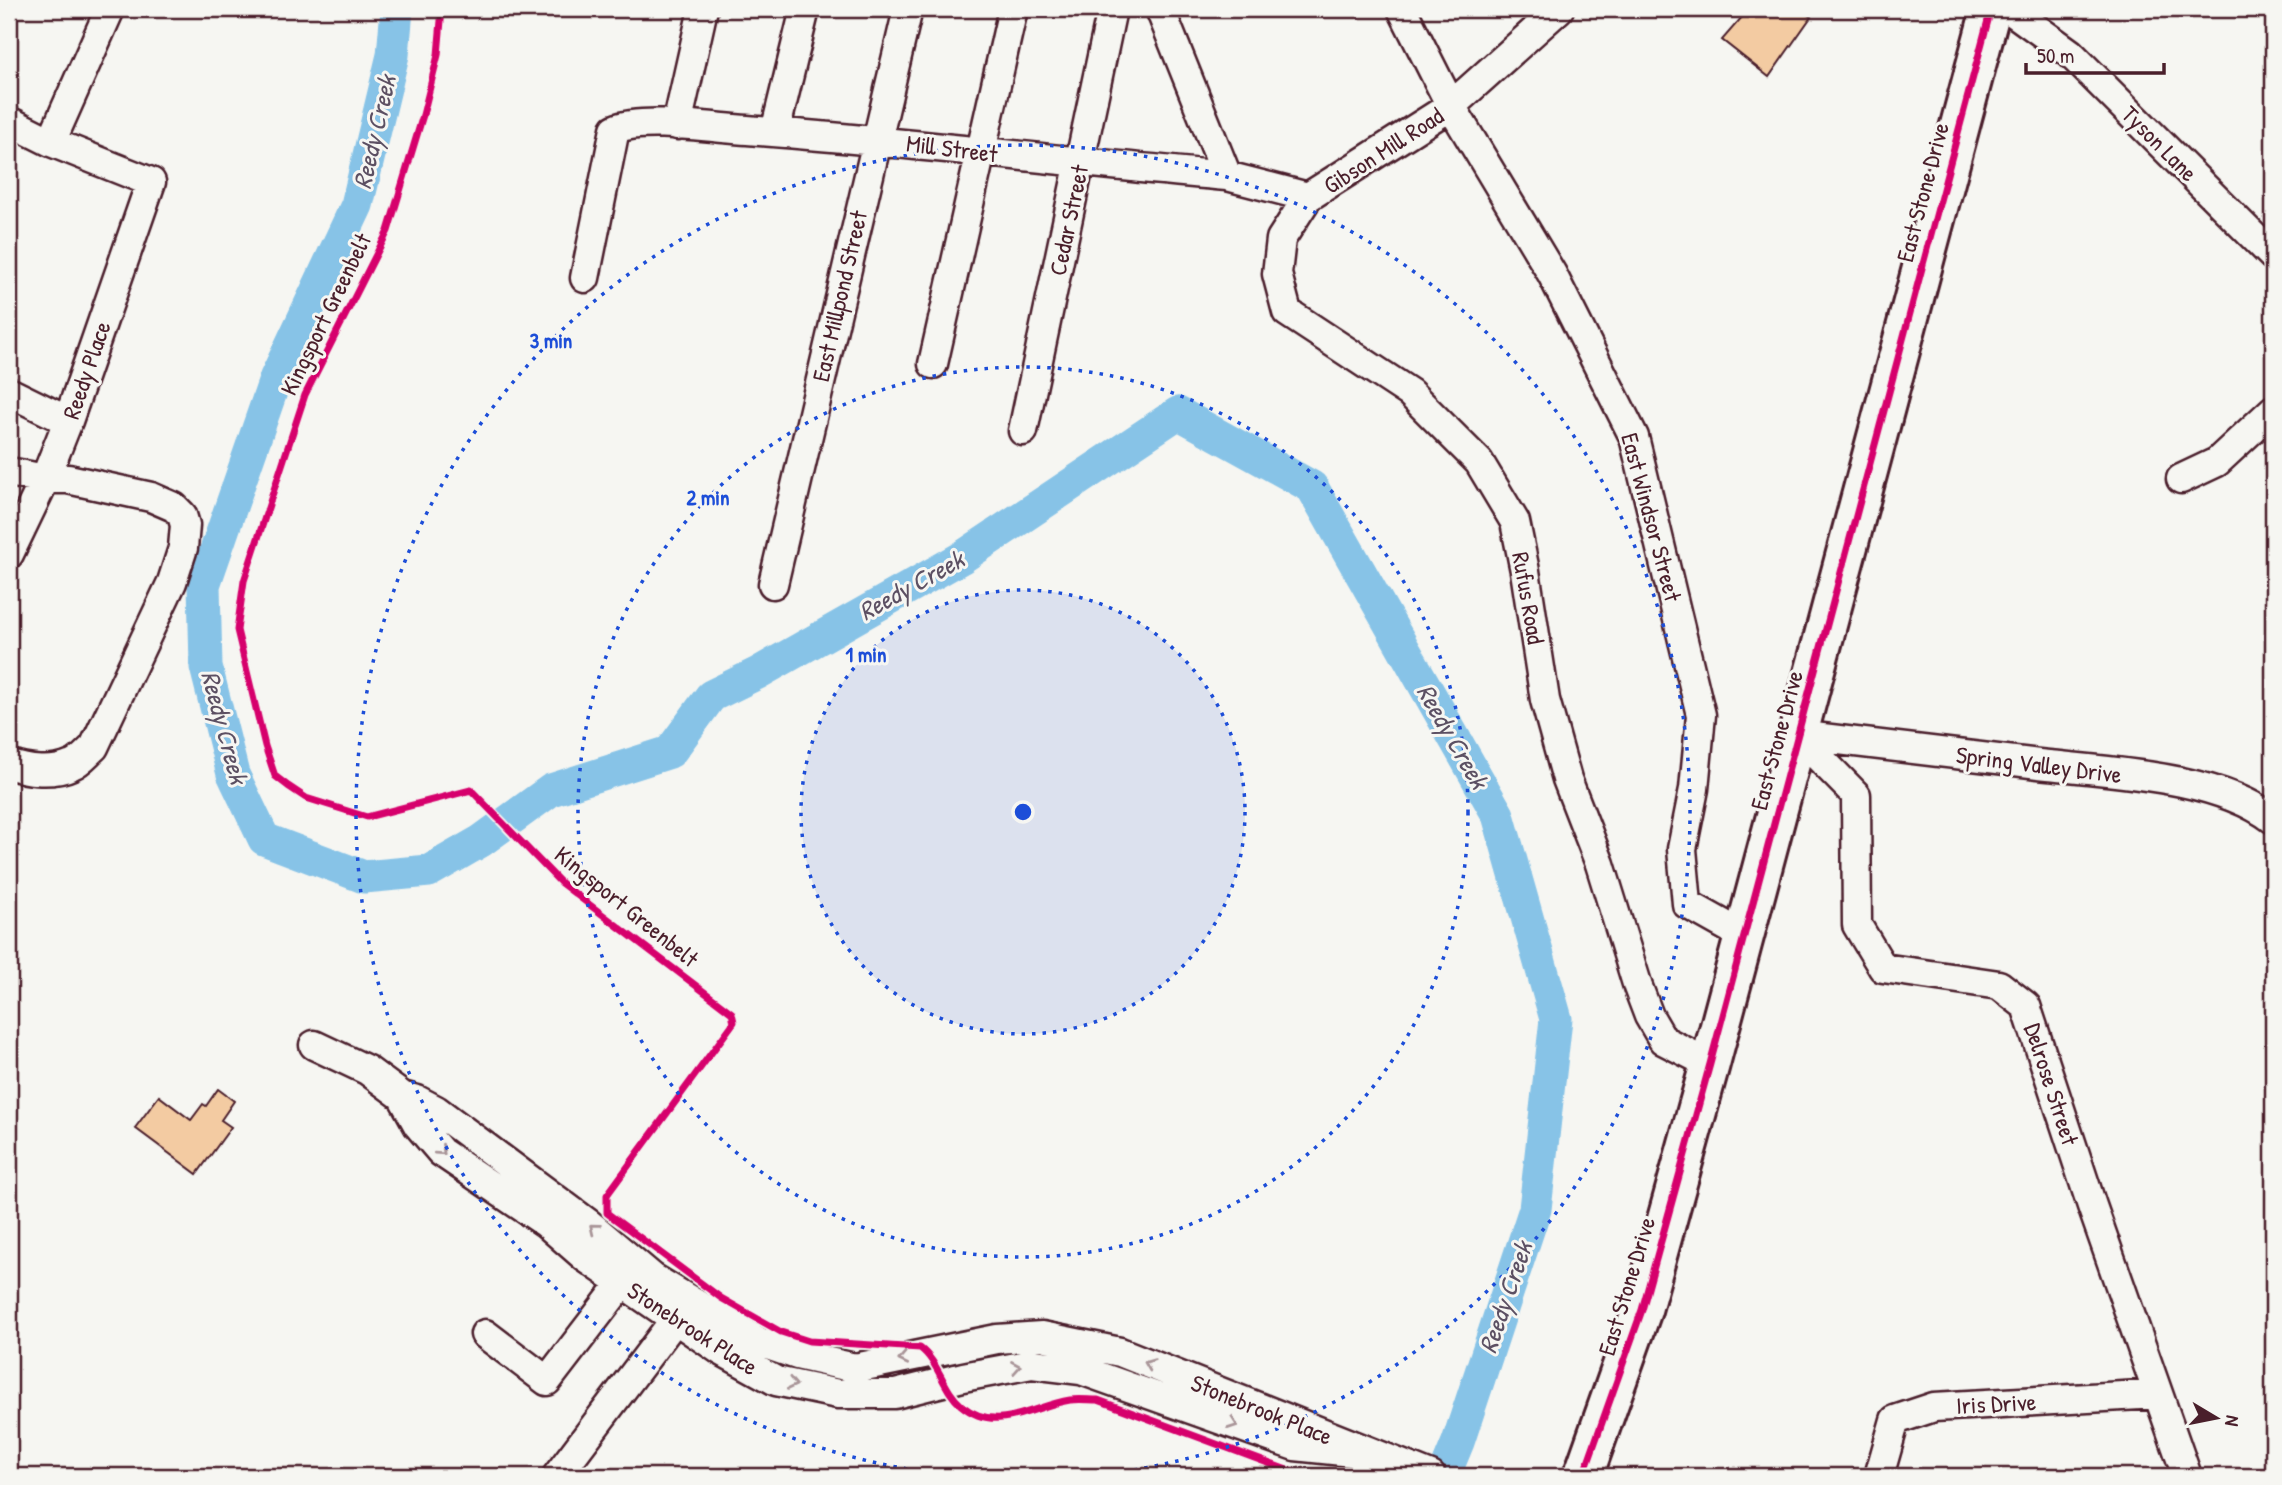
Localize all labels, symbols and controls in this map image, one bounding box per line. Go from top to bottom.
scale bar [2026,32,2165,76]
text: 50 m [2037,41,2074,70]
water label: Reedy Creek [344,70,405,192]
street label: Tyson Lane [2115,98,2205,188]
street label: Gibson Mill Road [1317,99,1449,201]
street label: East Stone Drive [1888,118,1956,265]
street label: Mill Street [905,127,1000,170]
street label: Cedar Street [1041,161,1095,278]
street label: East Millpond Street [804,207,874,385]
street label: Kingsport Greenbelt [272,227,378,400]
street label: Reedy Place [54,317,118,423]
text: 3 min [530,326,572,355]
street label: East Windsor Street [1614,429,1690,605]
text: 2 min [686,483,730,512]
water label: Reedy Creek [852,541,972,629]
street label: Rufus Road [1505,550,1553,646]
text: 1 min [846,640,886,669]
street label: East Stone Drive [1742,666,1810,813]
water label: Reedy Creek [192,667,257,790]
water label: Reedy Creek [1408,677,1498,797]
street label: Spring Valley Drive [1954,738,2124,790]
centre of rings [1011,800,1035,824]
street label: Kingsport Greenbelt [548,838,706,974]
street label: Delrose Street [2017,1019,2087,1150]
one-way arrow [433,1143,446,1155]
street label: East Stone Drive [1590,1212,1662,1359]
one-way arrow [589,1224,602,1236]
water label: Reedy Creek [1470,1235,1542,1358]
street label: Stonebrook Place [622,1274,765,1382]
one-way arrow [897,1351,909,1366]
one-way arrow [1144,1358,1156,1372]
one-way arrow [1010,1360,1022,1375]
street label: Stonebrook Place [1187,1366,1338,1452]
one-way arrow [786,1376,798,1391]
north arrow [2180,1384,2250,1454]
street label: Iris Drive [1955,1385,2037,1421]
text: N [2219,1414,2246,1428]
one-way arrow [1227,1416,1239,1430]

